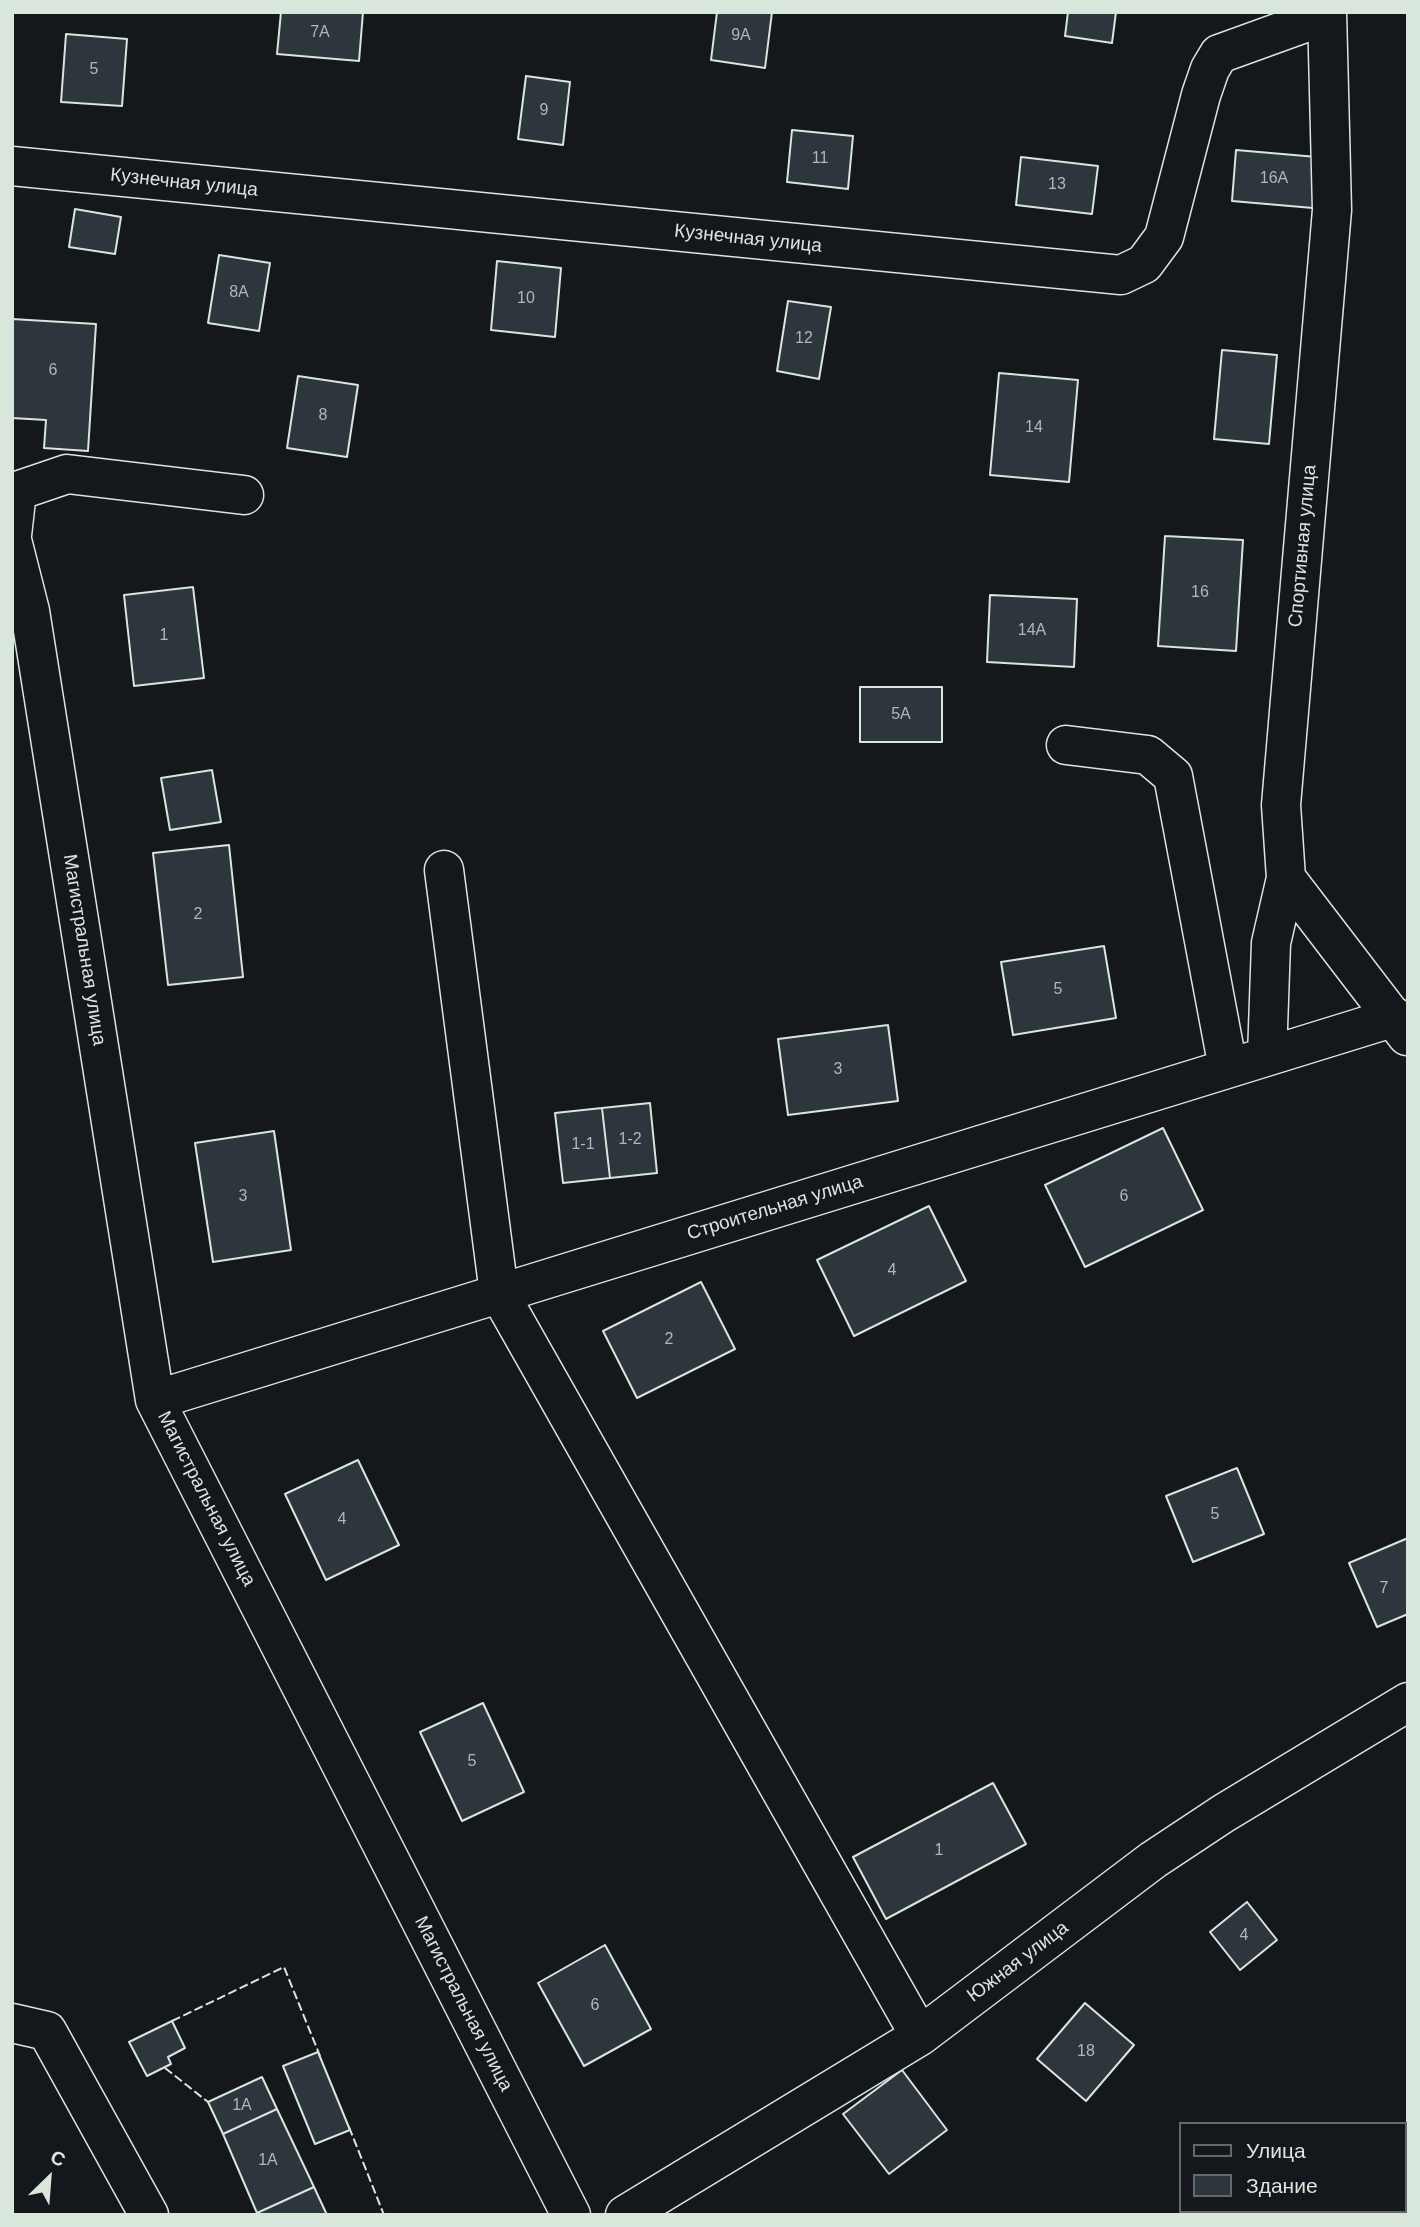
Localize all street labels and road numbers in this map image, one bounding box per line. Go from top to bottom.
street label: Кузнечная улица [109,164,259,202]
street label: Кузнечная улица [673,220,823,258]
street label: Спортивная улица [1285,464,1321,628]
street label: Магистральная улица [58,853,110,1047]
street label: Строительная улица [684,1170,866,1246]
street label: Магистральная улица [152,1408,260,1590]
street label: Магистральная улица [409,1913,517,2095]
street label: Южная улица [963,1917,1073,2007]

